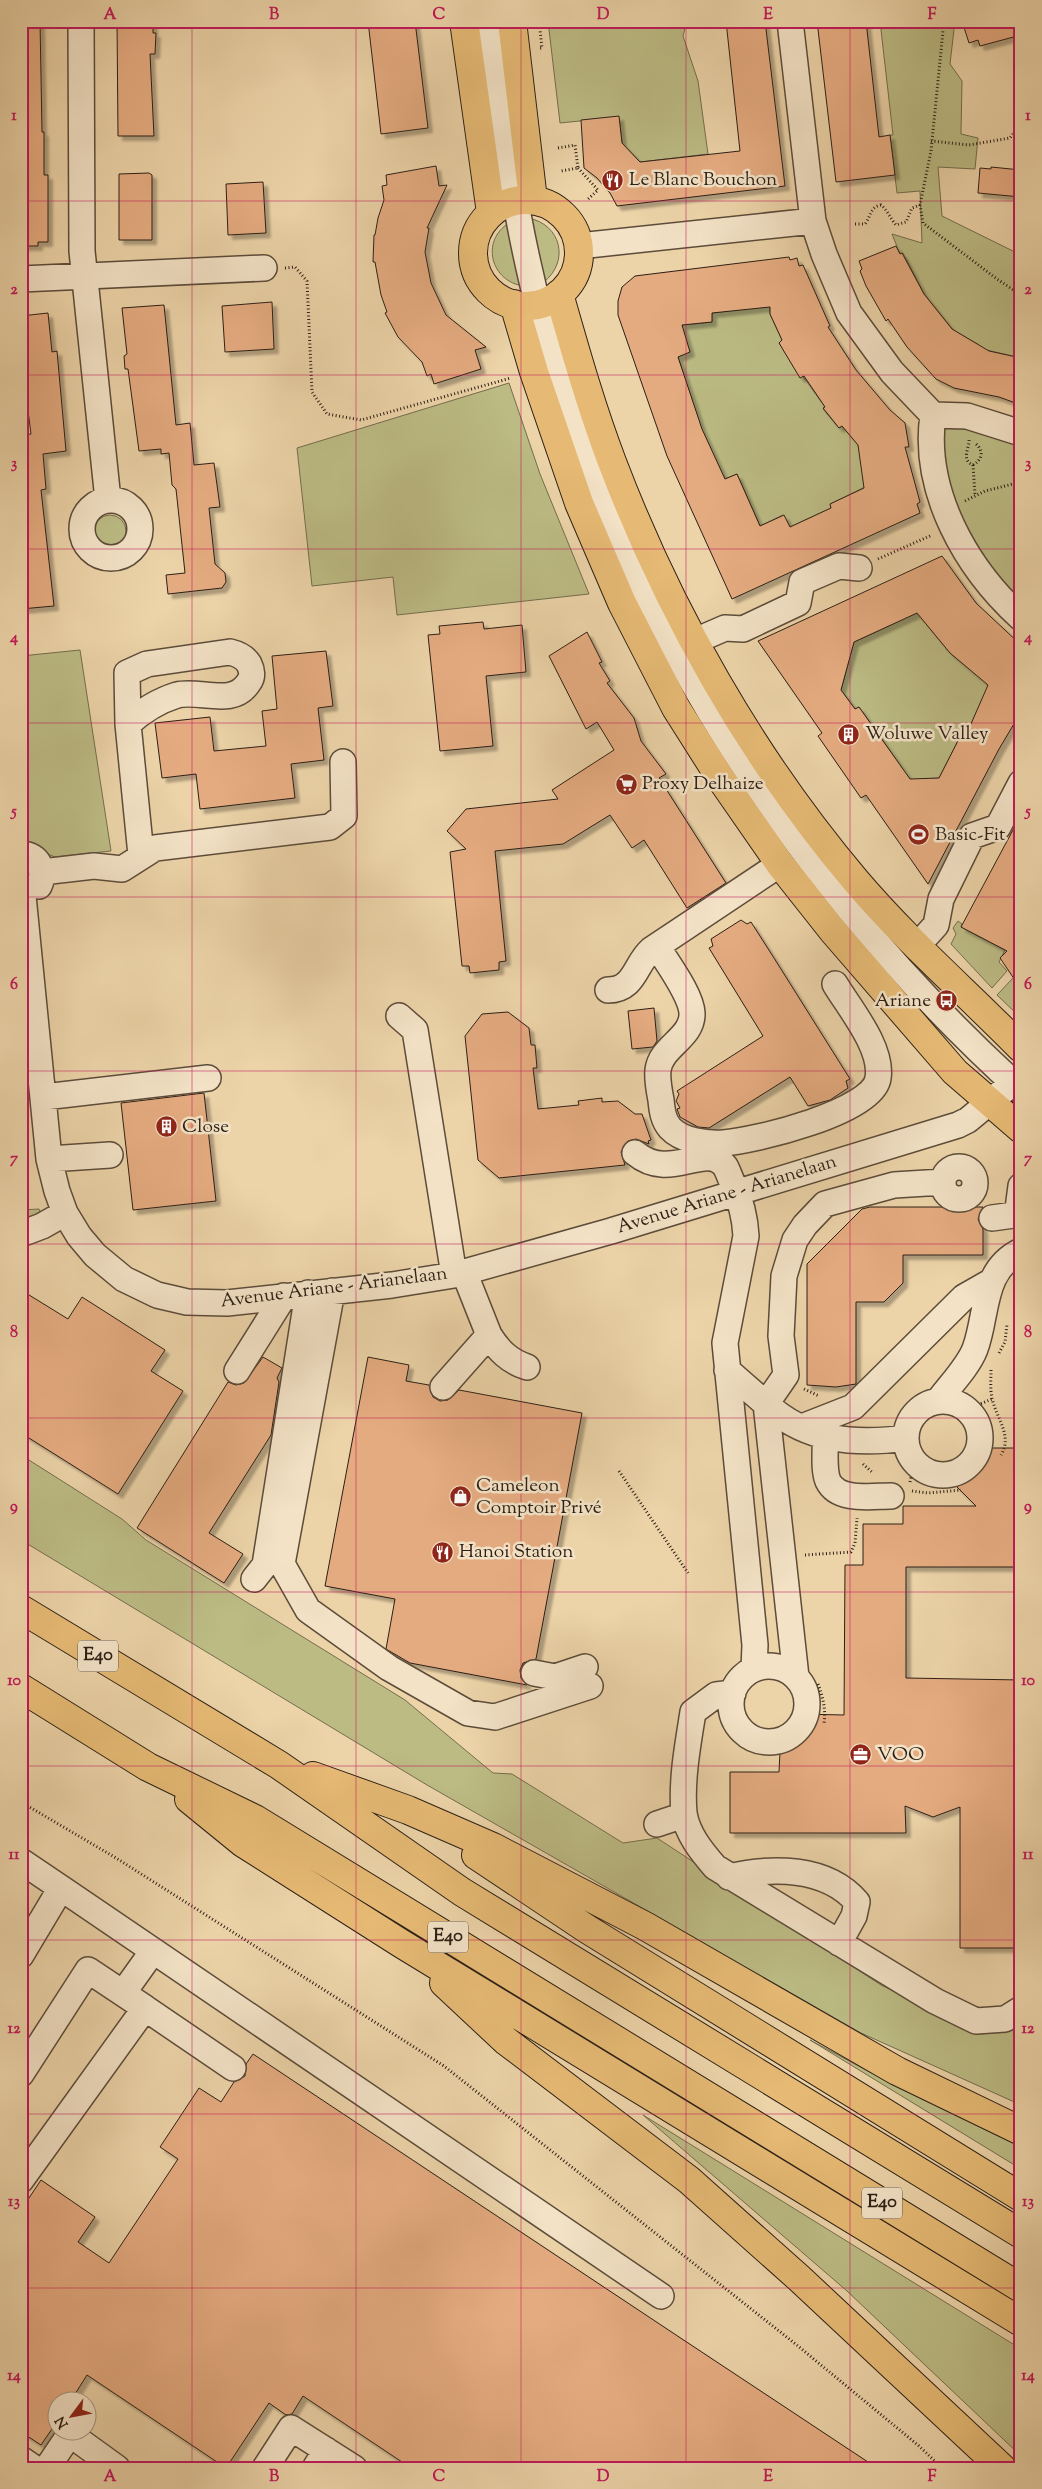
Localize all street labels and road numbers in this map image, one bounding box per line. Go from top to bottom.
street label: Avenue Ariane - Arianelaan [614,1149,840,1241]
street label: Avenue Ariane - Arianelaan [219,1261,449,1315]
road number: E40 [78,1640,118,1672]
road number: E40 [428,1921,468,1952]
road number: E40 [862,2188,902,2218]

